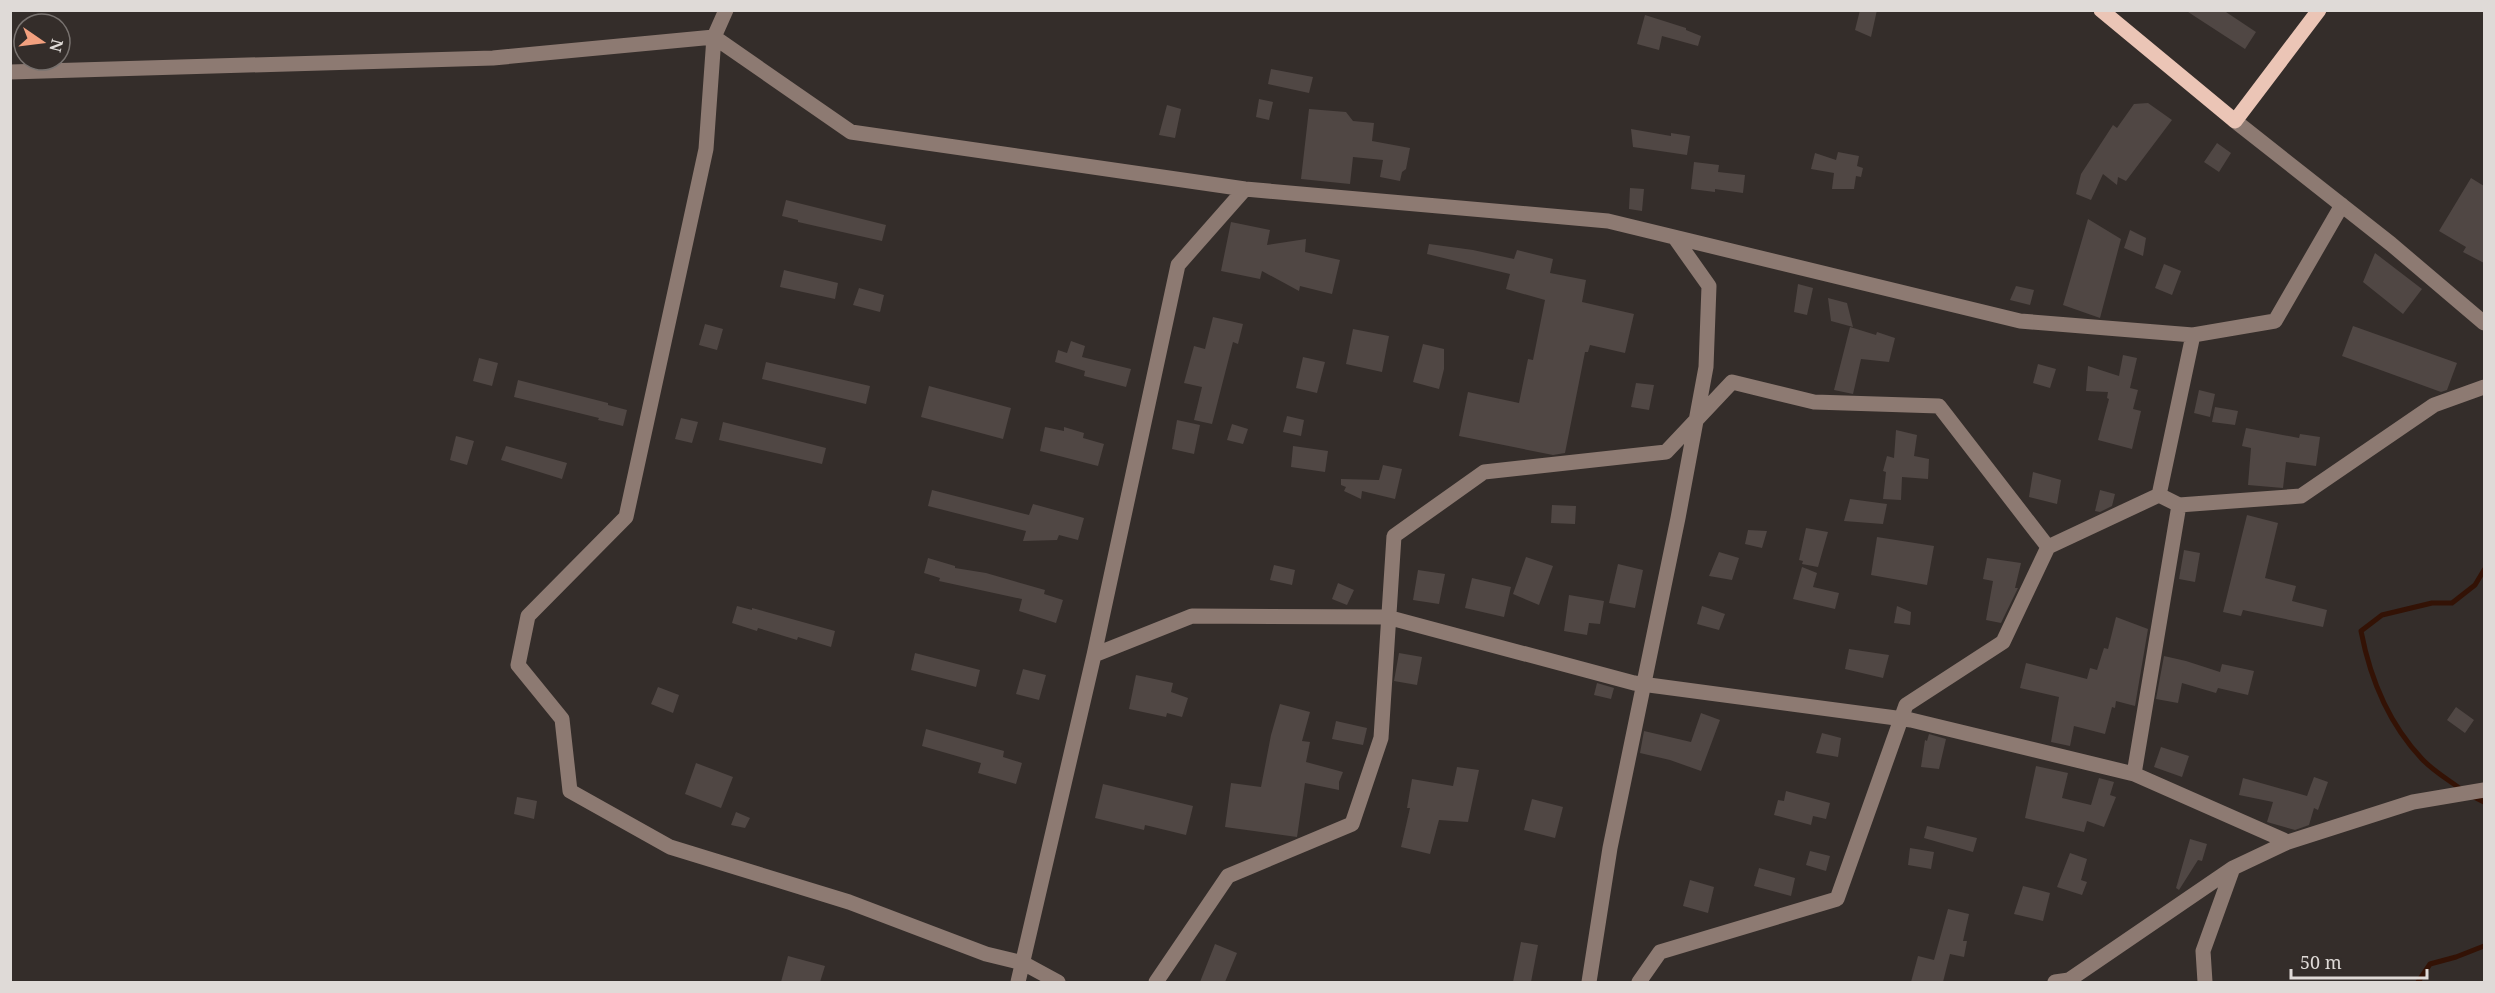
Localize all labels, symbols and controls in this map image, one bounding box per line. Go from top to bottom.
north arrow [12,12,72,72]
text: N [44,37,69,55]
scale bar [2291,942,2428,980]
text: 50 m [2300,950,2342,974]

